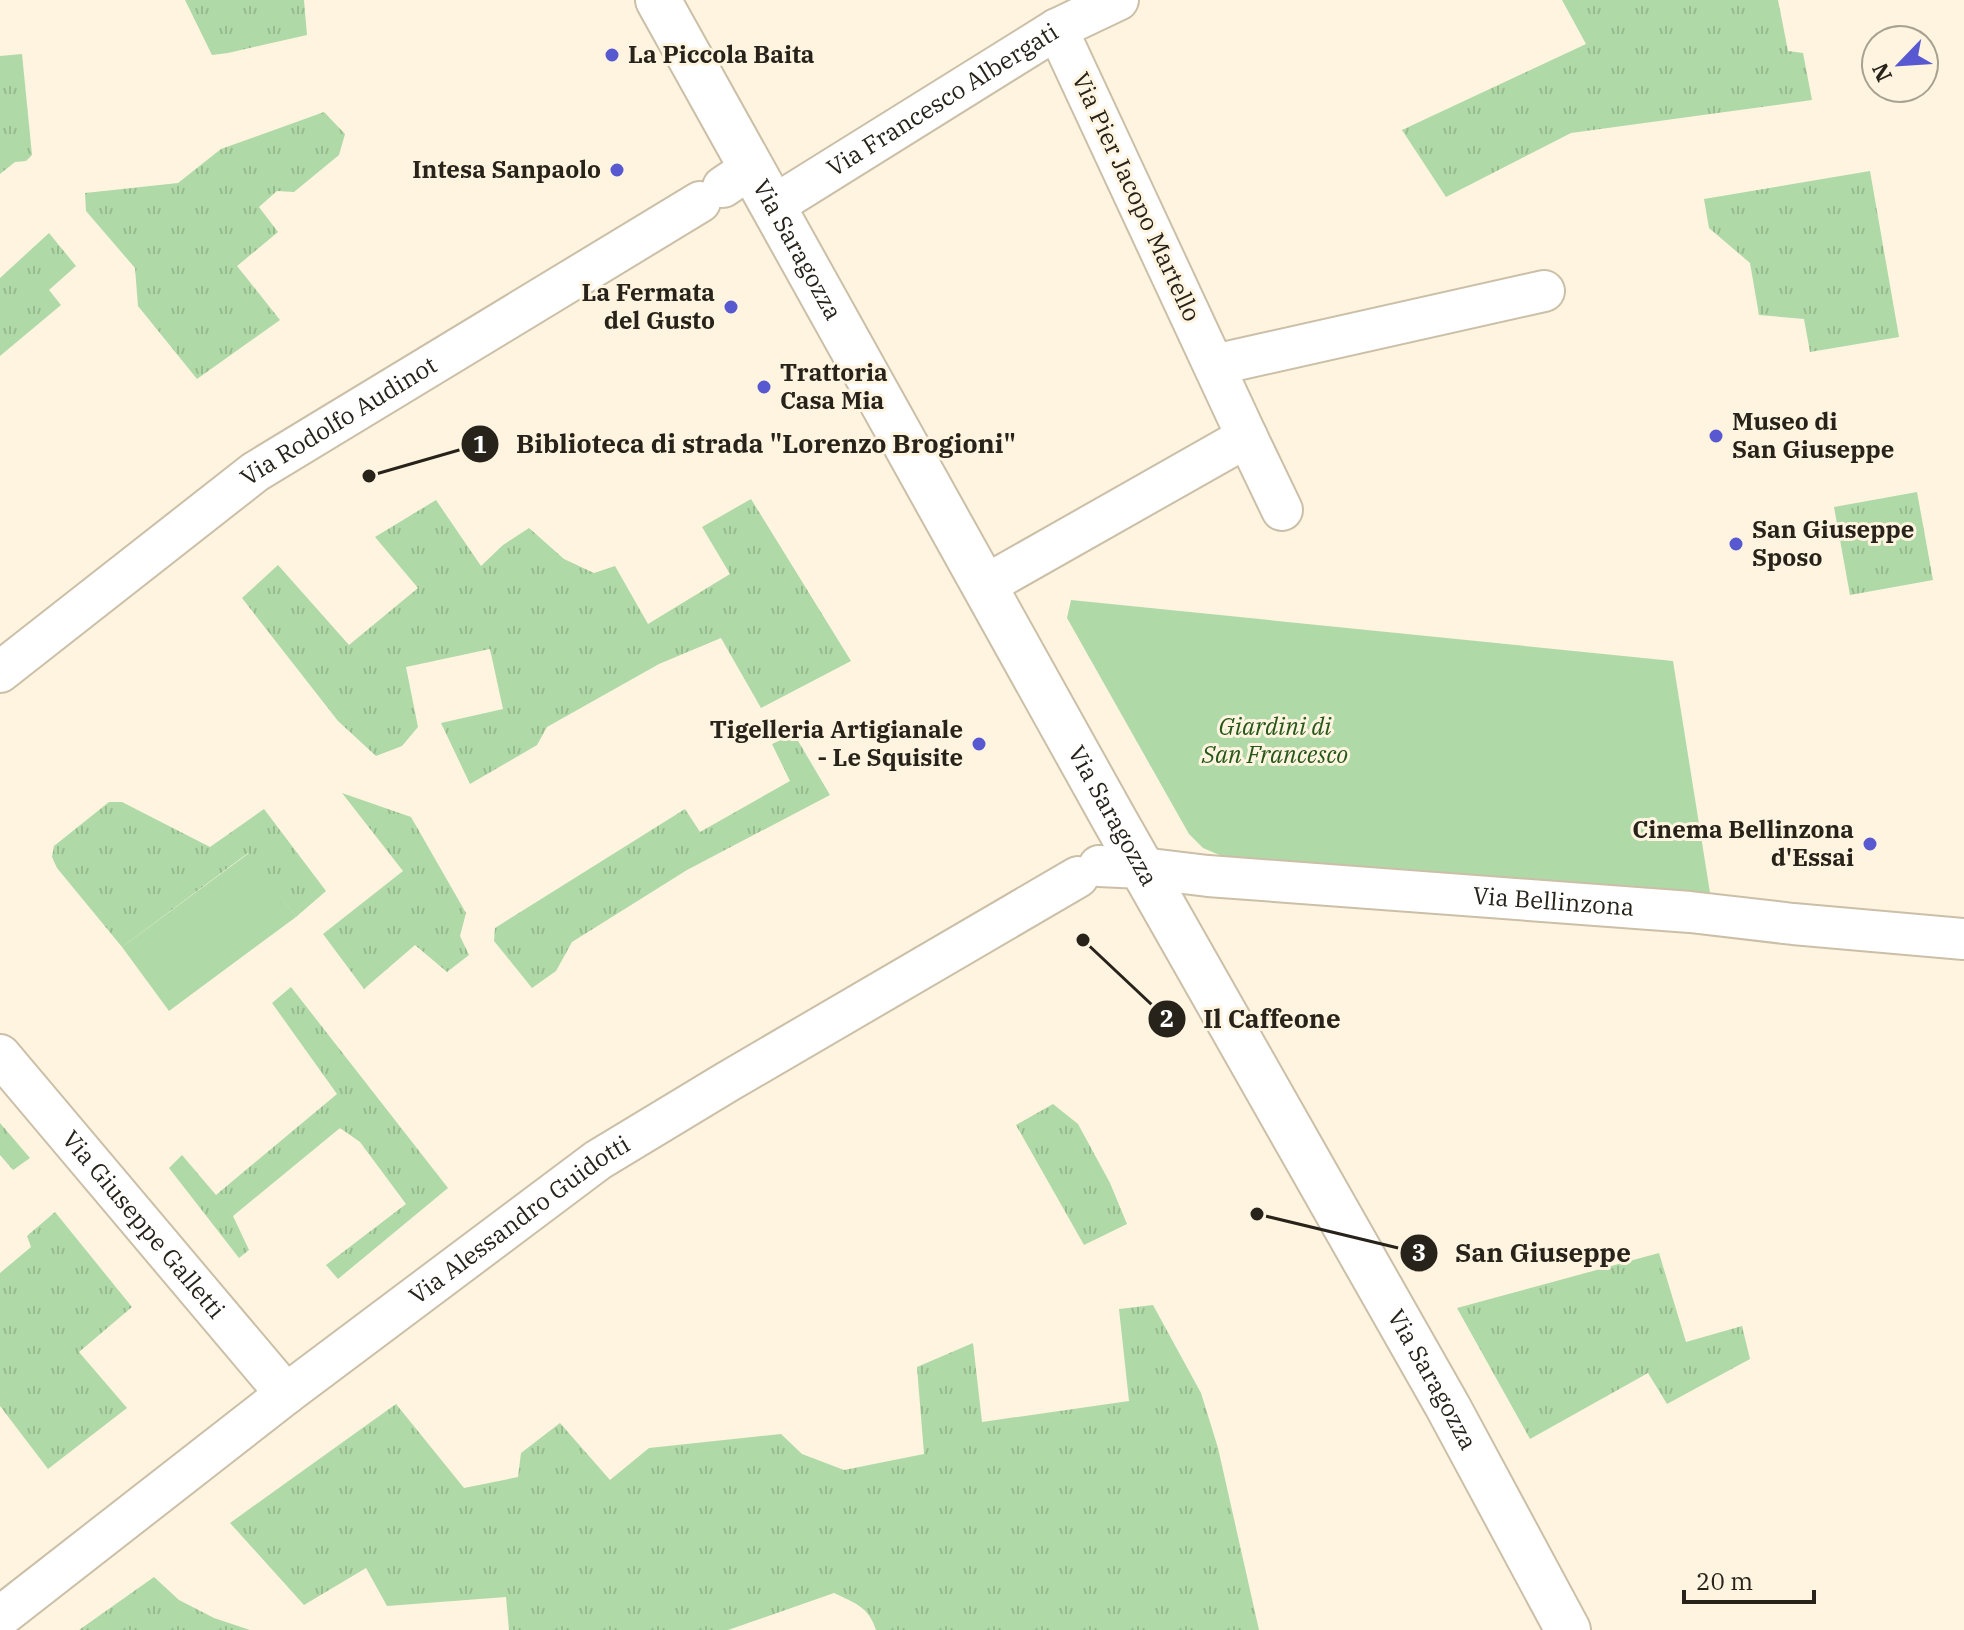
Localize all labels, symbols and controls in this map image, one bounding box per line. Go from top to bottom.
street label: Via Francesco Albergati [821,15,1064,183]
north arrow [1860,24,1940,104]
place label: La Piccola Baita [628,38,815,70]
marker: La Piccola Baita [603,46,621,64]
text: N [1865,59,1898,87]
street label: Via Pier Jacopo Martello [1065,67,1209,326]
place label: Intesa Sanpaolo [412,153,601,185]
marker: Intesa Sanpaolo [608,161,626,179]
street label: Via Saragozza [746,173,850,325]
place label: La Fermata del Gusto [581,276,715,336]
marker: La Fermata del Gusto [722,298,740,316]
street label: Via Rodolfo Audinot [233,349,442,493]
place label: Trattoria Casa Mia [780,356,888,416]
marker: Trattoria Casa Mia [755,378,773,396]
place label: Museo di San Giuseppe [1732,405,1894,465]
callout: Biblioteca di strada "Lorenzo Brogioni" [460,419,1032,469]
text: Biblioteca di strada "Lorenzo Brogioni" [516,426,1016,460]
marker: Museo di San Giuseppe [1707,427,1725,445]
text: 1 [473,428,487,460]
place label: San Giuseppe Sposo [1752,513,1914,573]
marker: San Giuseppe Sposo [1727,535,1745,553]
park label: Giardini di San Francesco [1201,710,1348,770]
place label: Tigelleria Artigianale - Le Squisite [710,713,963,773]
marker: Tigelleria Artigianale - Le Squisite [970,735,988,753]
street label: Via Saragozza [1061,739,1166,891]
place label: Cinema Bellinzona d'Essai [1632,813,1854,873]
marker: Cinema Bellinzona d'Essai [1861,835,1879,853]
street label: Via Bellinzona [1472,879,1636,923]
callout: Il Caffeone [1147,994,1357,1044]
text: Il Caffeone [1203,1001,1341,1035]
text: 2 [1160,1002,1174,1034]
street label: Via Giuseppe Galletti [55,1123,232,1325]
street label: Via Alessandro Guidotti [402,1128,635,1311]
callout: San Giuseppe [1399,1228,1647,1278]
text: San Giuseppe [1455,1235,1631,1269]
text: 3 [1412,1236,1426,1268]
street label: Via Saragozza [1381,1303,1485,1455]
scale bar [1684,1554,1814,1604]
text: 20 m [1696,1565,1753,1597]

